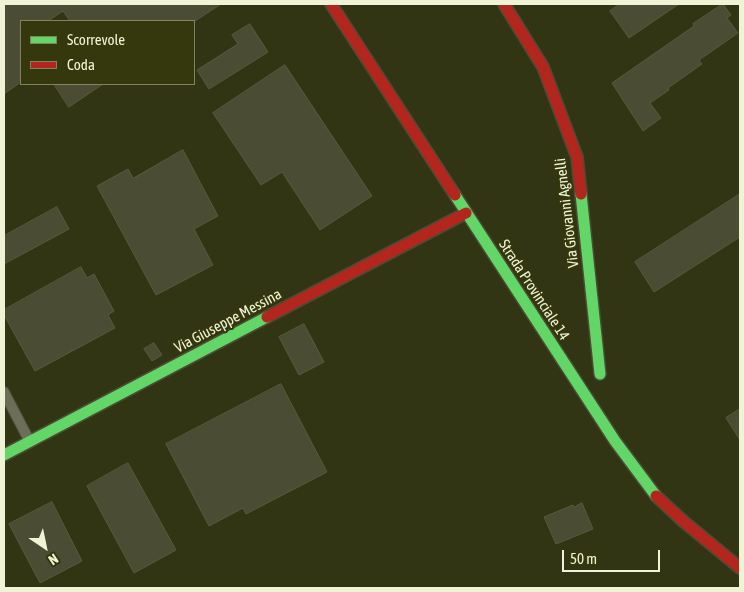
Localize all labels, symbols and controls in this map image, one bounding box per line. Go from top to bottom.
legend [20,20,195,85]
text: Scorrevole [67,31,125,48]
text: Coda [67,56,95,73]
street label: Via Giovanni Agnelli [551,157,583,269]
street label: Strada Provinciale 14 [495,236,573,344]
street label: Via Giuseppe Messina [171,285,285,357]
north arrow [20,522,70,572]
scale bar [564,540,662,572]
text: N [45,550,61,568]
text: 50 m [570,550,597,567]

